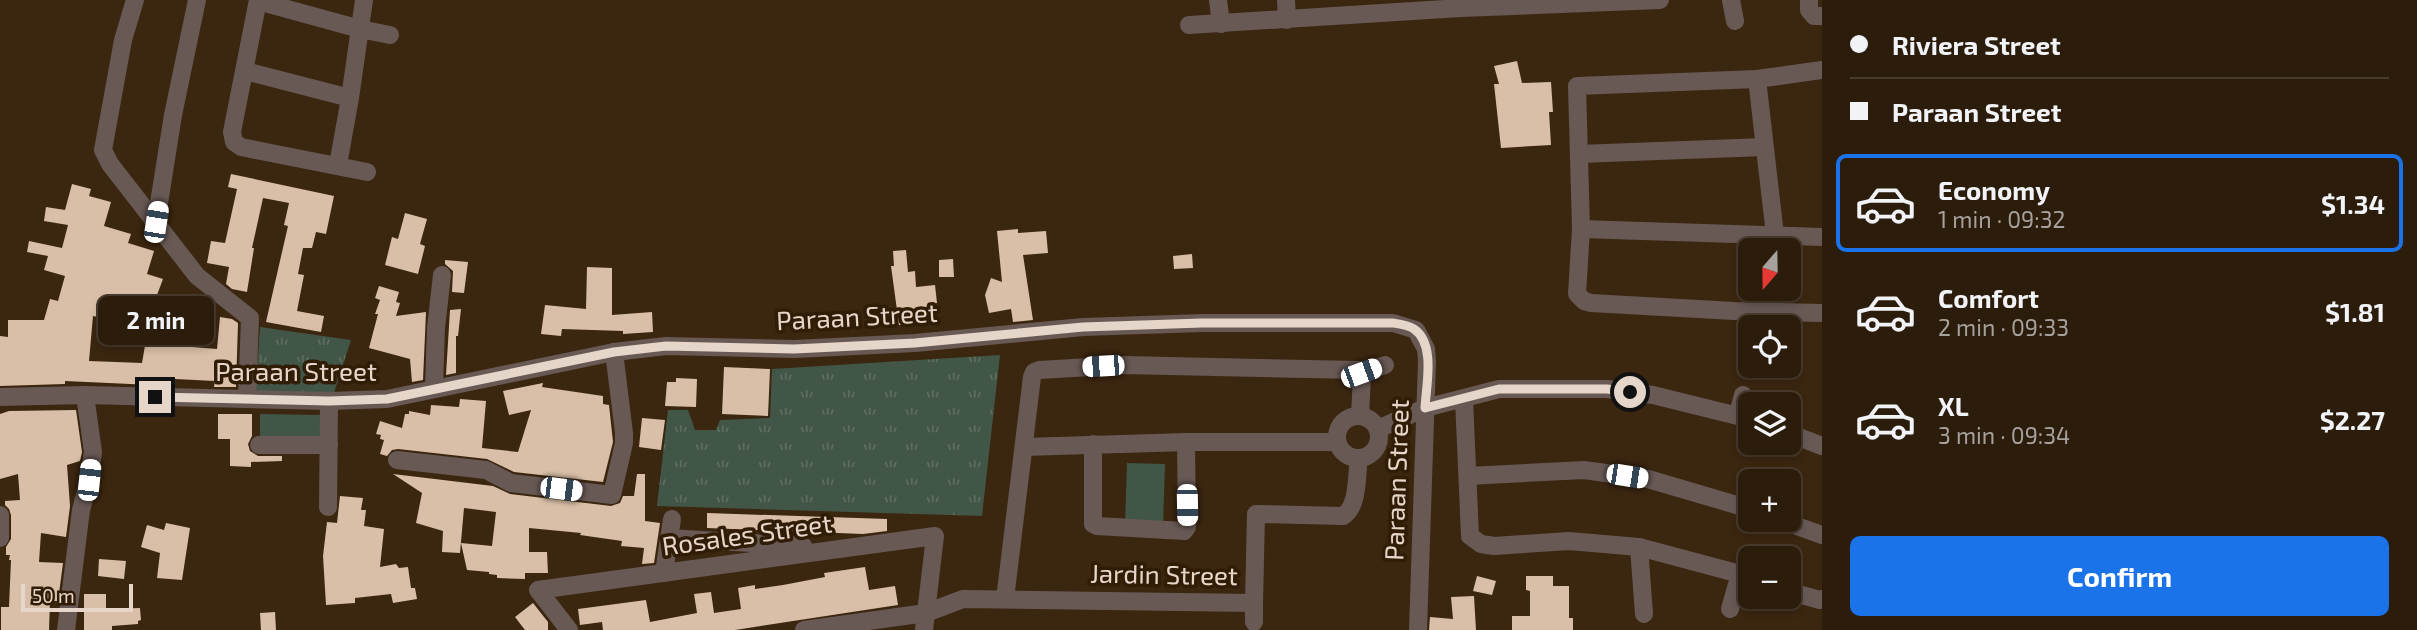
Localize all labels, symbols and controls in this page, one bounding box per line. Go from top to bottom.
text: Riviera Street [1892,29,2061,60]
text: Paraan Street [1892,96,2061,127]
icon: car [1854,172,1917,235]
text: Economy [1938,174,2050,205]
text: $1.34 [2321,188,2385,219]
car [143,200,170,244]
text: 1 min · 09:32 [1938,205,2065,233]
north arrow [1738,238,1801,301]
map controls [1738,238,1801,609]
icon: car [1854,280,1917,343]
text: Comfort [1938,282,2039,313]
callout: 2 min [97,296,213,344]
street label: Paraan Street [775,296,939,335]
text: $1.81 [2325,296,2385,327]
text: 2 min [127,306,185,334]
text: 2 min · 09:33 [1938,313,2069,341]
button: locate [1738,315,1801,378]
car [1082,354,1125,378]
street label: Paraan Street [215,355,377,386]
car [1338,356,1385,390]
route start [1614,376,1646,408]
route end [139,381,171,413]
icon: car [1854,388,1917,451]
text: XL [1938,390,1969,421]
button: layers [1738,392,1801,455]
street label: Paraan Street [1377,399,1414,561]
text: $2.27 [2320,404,2385,435]
text: 3 min · 09:34 [1938,421,2070,449]
car [77,458,102,502]
car [1605,462,1650,490]
button: + [1738,469,1801,532]
car [539,476,584,502]
car [1177,484,1198,526]
street label: Rosales Street [660,506,834,561]
button: Confirm [1850,536,2389,616]
button: − [1738,546,1801,609]
street label: Jardin Street [1090,557,1238,590]
scale bar [21,581,133,613]
text: 50 m [32,584,75,607]

